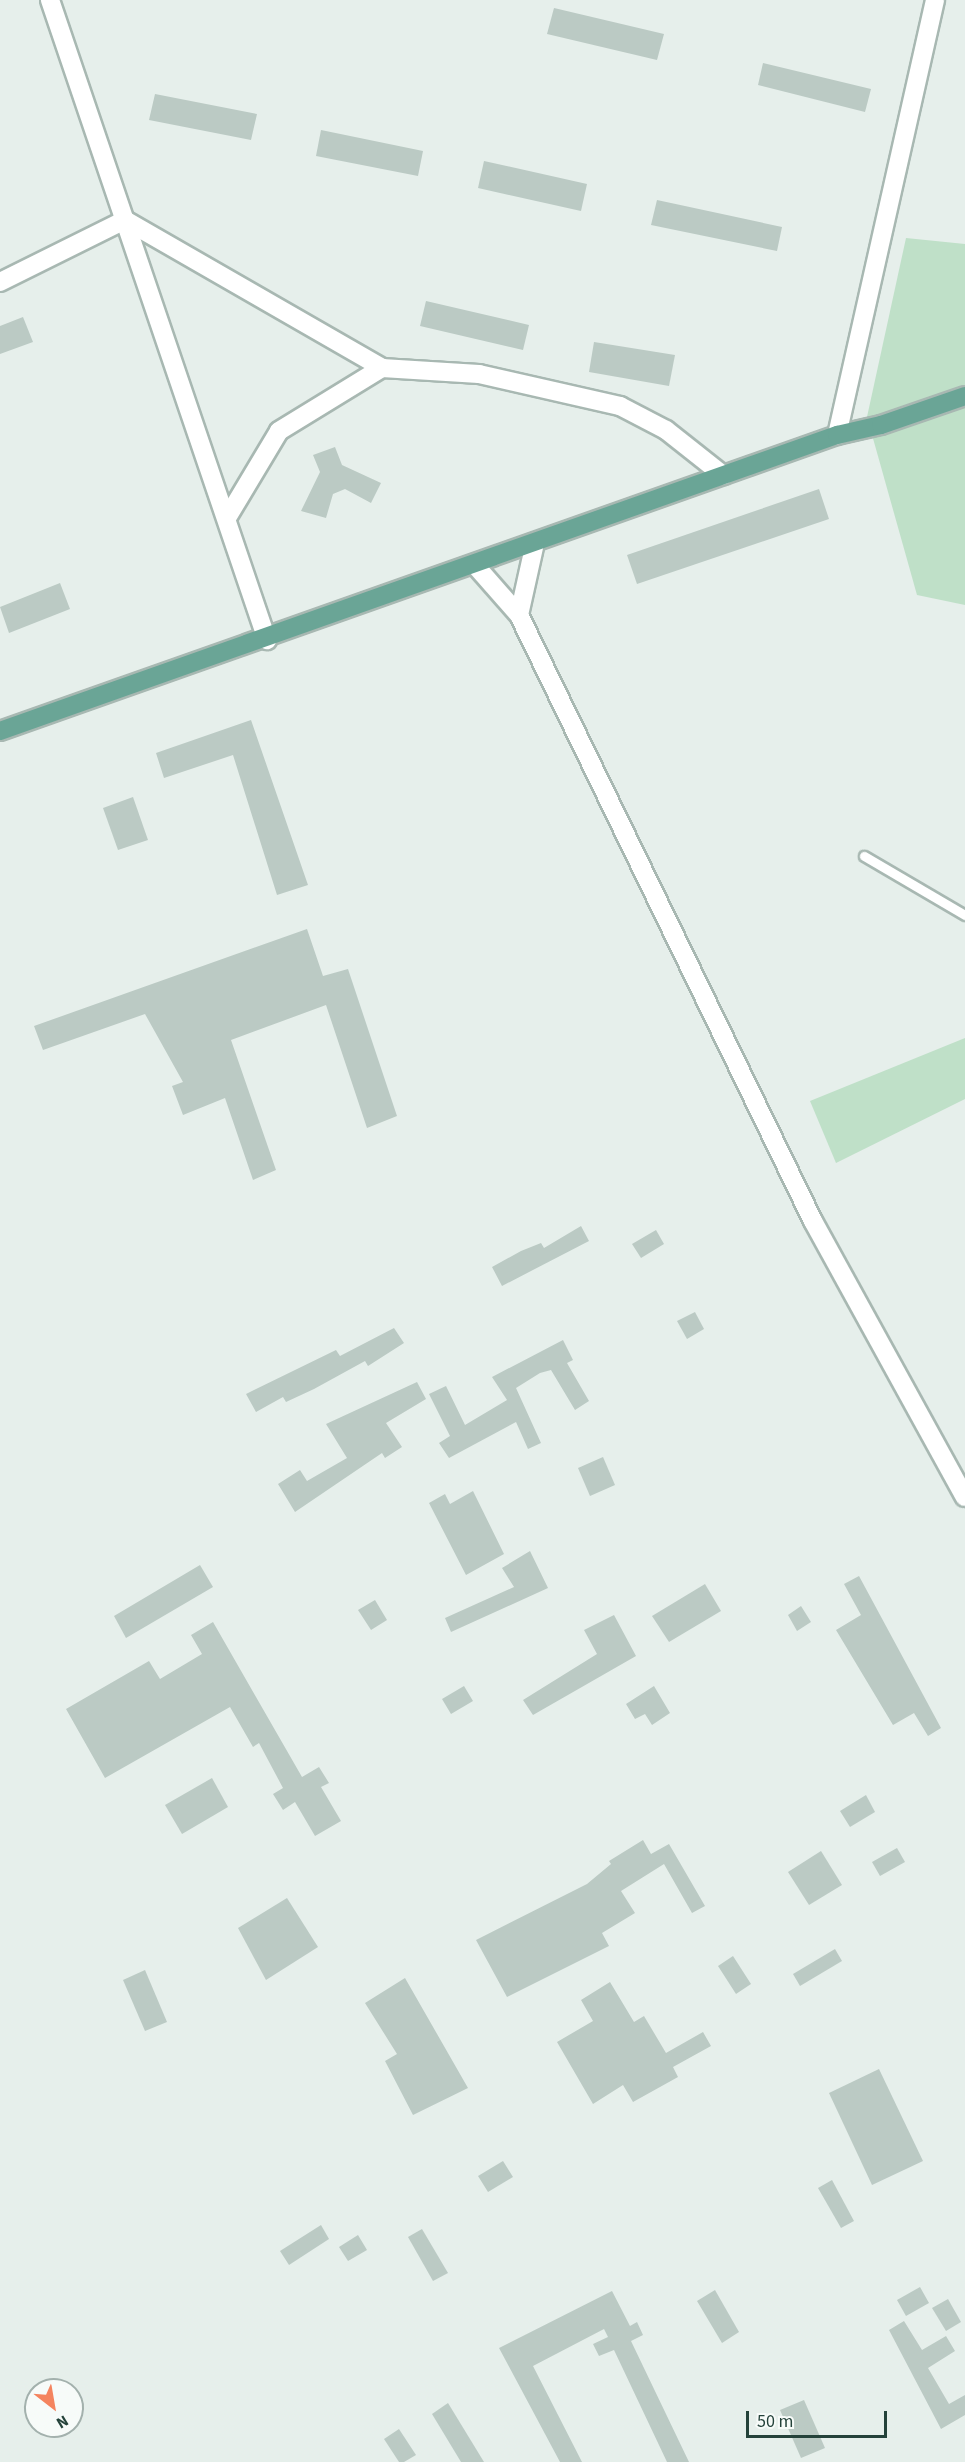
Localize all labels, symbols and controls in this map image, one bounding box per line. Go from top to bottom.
north arrow [24,2378,84,2438]
scale bar [749,2399,890,2437]
text: 50 m [757,2409,793,2434]
text: N [52,2410,72,2434]

